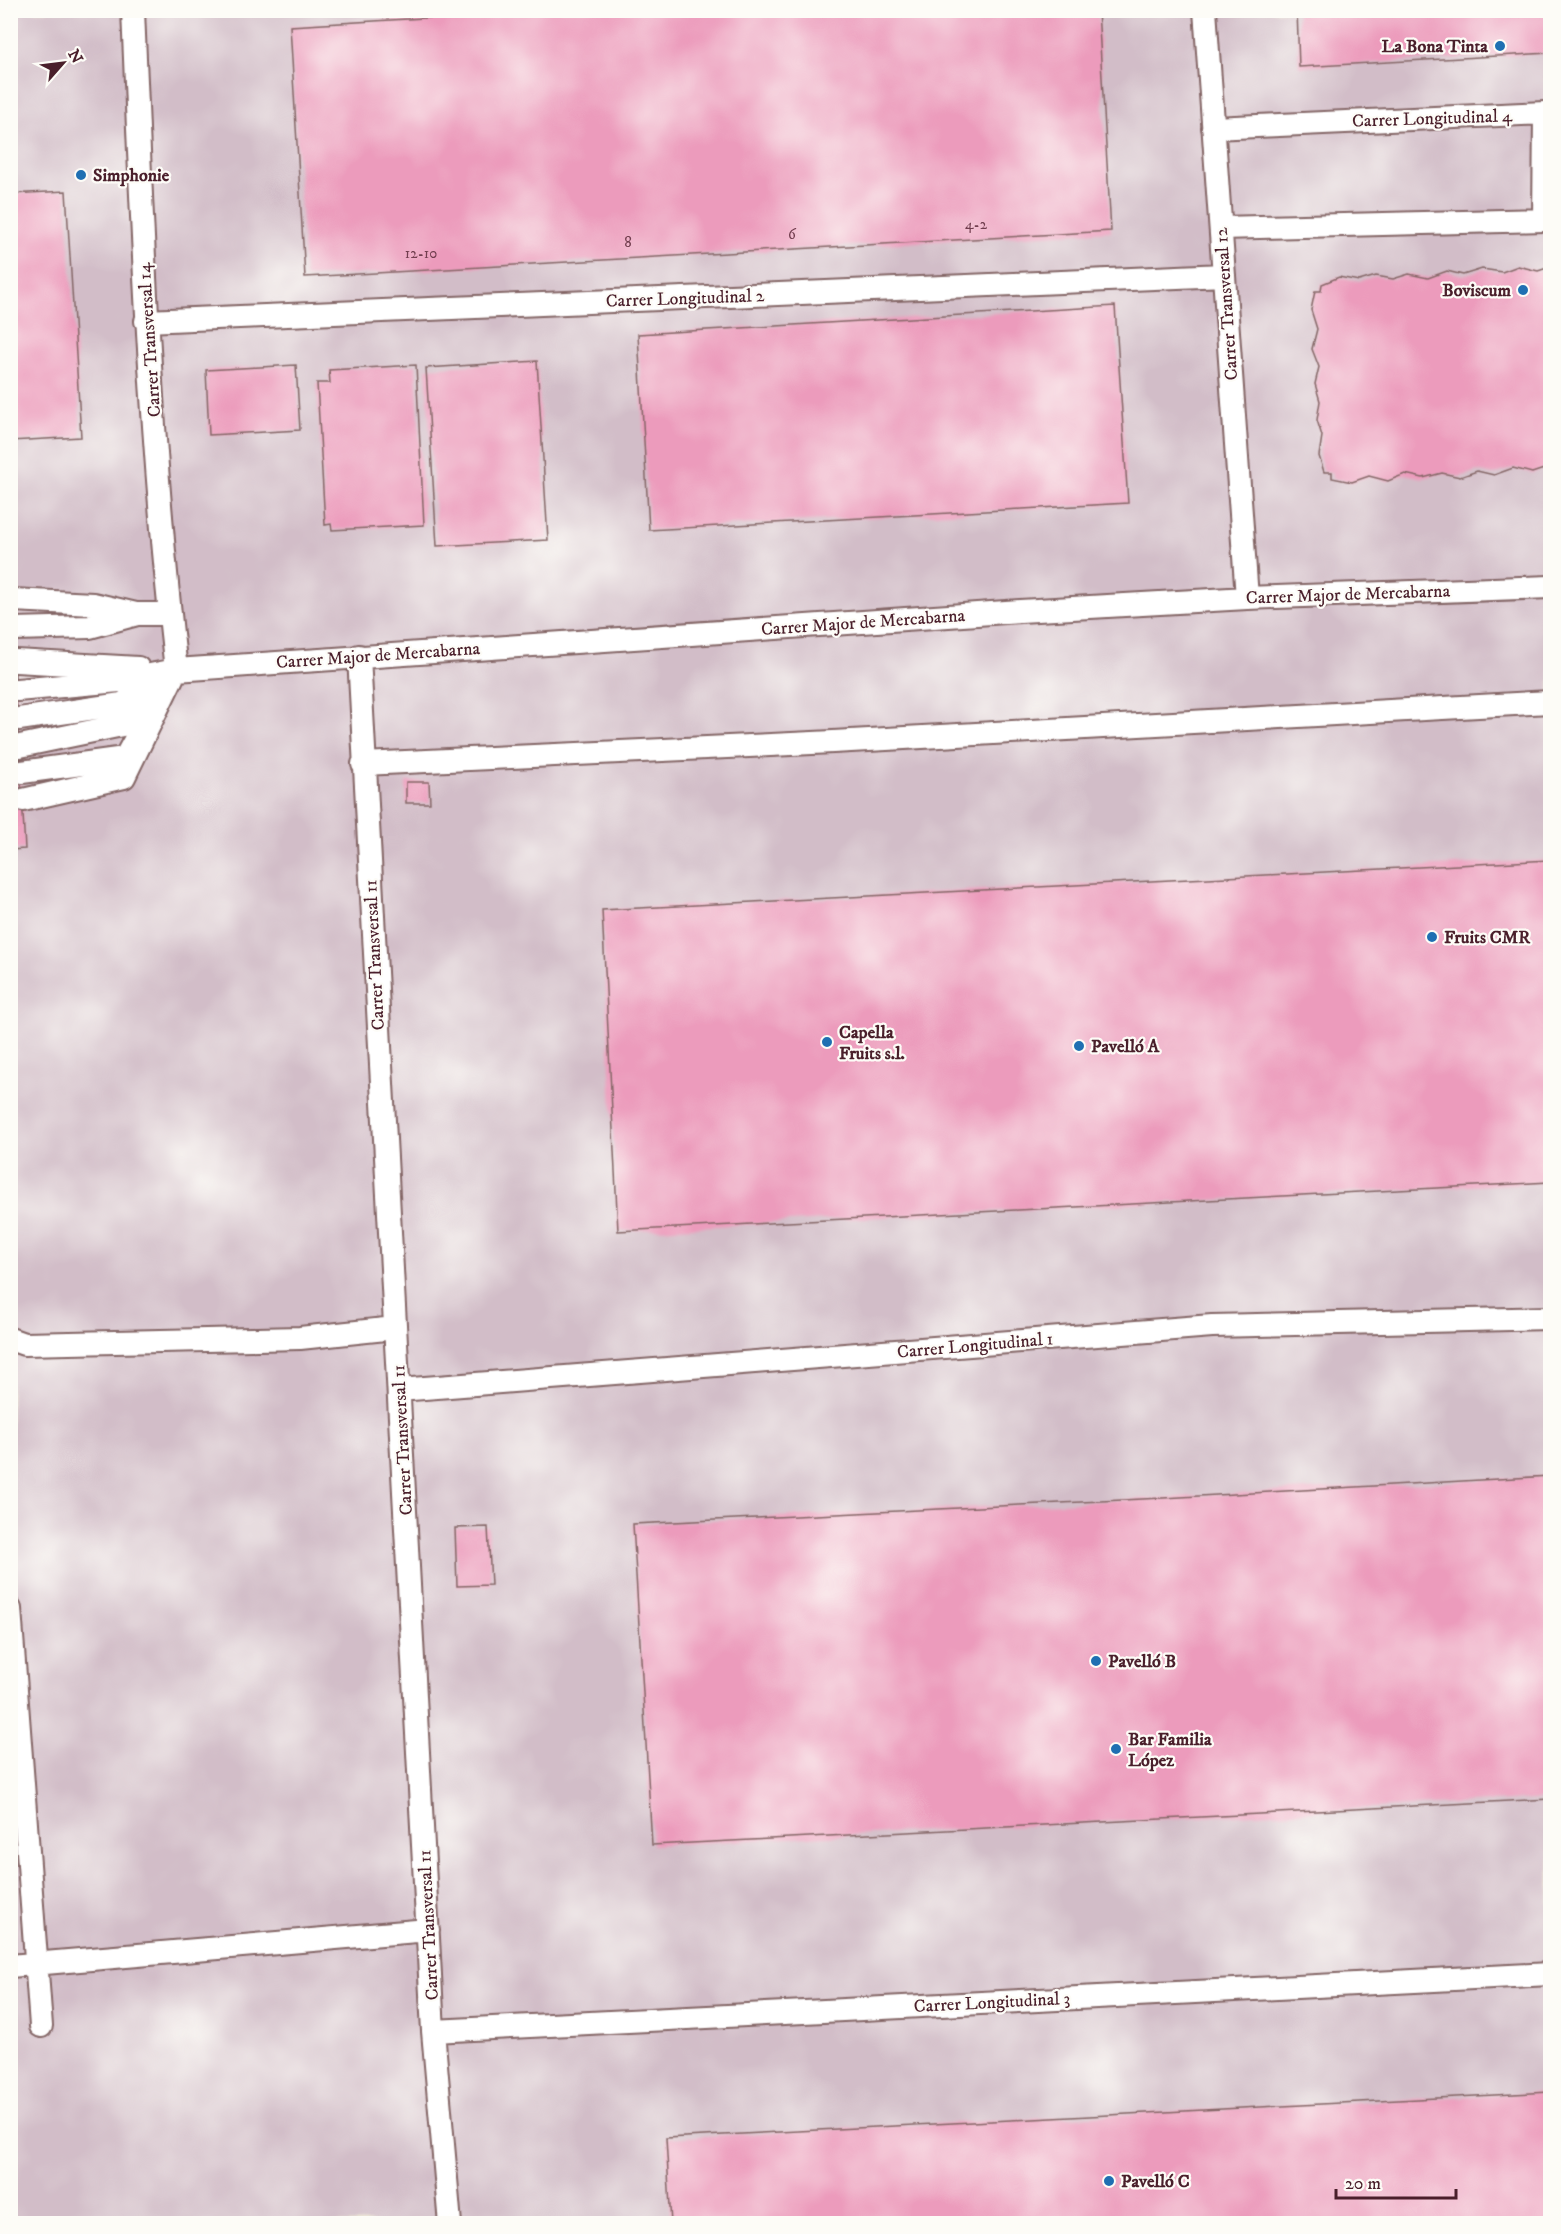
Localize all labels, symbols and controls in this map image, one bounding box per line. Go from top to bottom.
north arrow [33,33,93,93]
place label: La Bona Tinta [1382,36,1488,58]
marker: La Bona Tinta [1493,39,1507,53]
text: N [63,46,87,67]
street label: Carrer Longitudinal 4 [1352,105,1513,133]
place label: Simphonie [93,165,170,187]
marker: Simphonie [74,168,88,182]
house number: 4-2 [965,215,988,234]
house number: 6 [788,225,797,244]
street label: Carrer Transversal 12 [1211,227,1243,381]
house number: 8 [624,233,632,252]
house number: 12-10 [405,244,437,263]
street label: Carrer Transversal 14 [134,261,166,418]
place label: Boviscum [1442,280,1511,302]
marker: Boviscum [1516,283,1530,297]
street label: Carrer Longitudinal 2 [605,285,765,313]
street label: Carrer Major de Mercabarna [1245,580,1451,610]
street label: Carrer Major de Mercabarna [760,605,966,641]
street label: Carrer Major de Mercabarna [275,638,481,674]
street label: Carrer Transversal 11 [360,879,390,1031]
place label: Fruits CMR [1444,927,1531,949]
marker: Fruits CMR [1425,930,1439,944]
place label: Capella Fruits s.l. [839,1022,905,1065]
marker: Capella Fruits s.l. [820,1035,834,1049]
place label: Pavelló A [1091,1036,1160,1058]
marker: Pavelló A [1072,1039,1086,1053]
street label: Carrer Longitudinal 1 [896,1328,1054,1364]
street label: Carrer Transversal 11 [388,1364,418,1516]
place label: Pavelló B [1108,1651,1176,1673]
marker: Pavelló B [1089,1654,1103,1668]
place label: Bar Familia López [1128,1729,1212,1772]
marker: Bar Familia López [1109,1742,1123,1756]
street label: Carrer Transversal 11 [414,1849,444,2001]
street label: Carrer Longitudinal 3 [913,1988,1071,2018]
scale bar [1336,2162,1456,2200]
place label: Pavelló C [1121,2171,1190,2193]
text: 20 m [1345,2173,1381,2195]
marker: Pavelló C [1102,2174,1116,2188]

